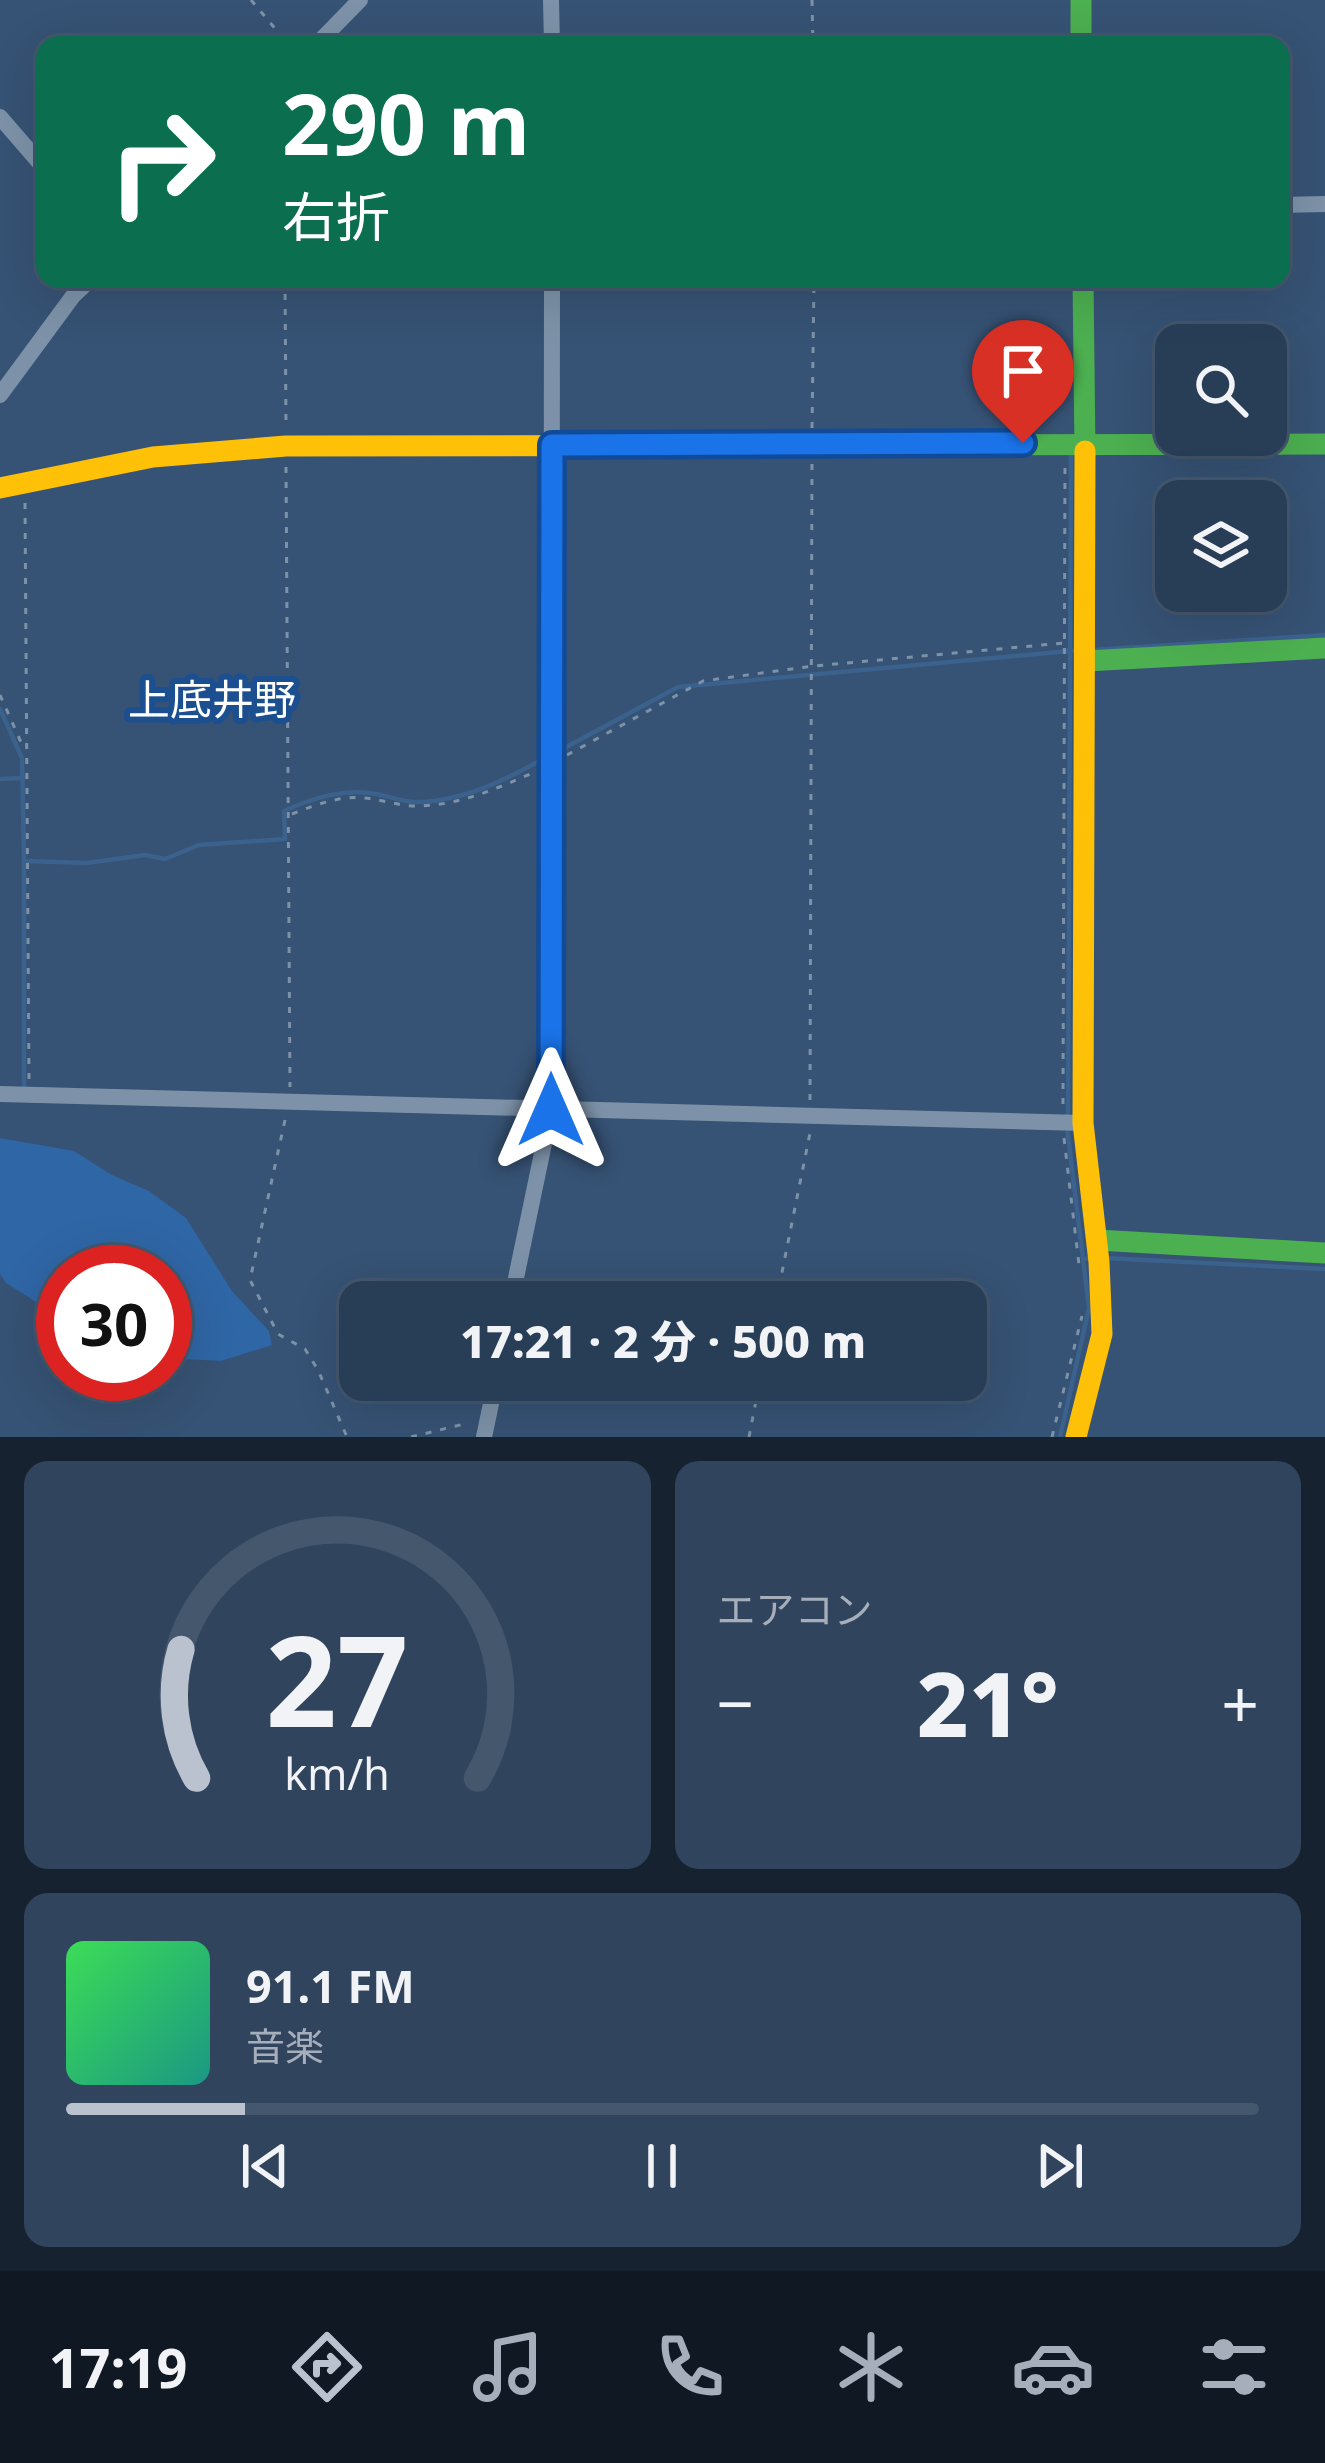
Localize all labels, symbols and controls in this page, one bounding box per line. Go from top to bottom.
text: 290 m [282,65,530,180]
icon: right [84,84,240,240]
text: 右折 [282,179,390,253]
pin [972,320,1074,443]
map controls [1155,324,1287,612]
button: search [1155,324,1287,456]
icon: arrive [990,338,1056,404]
button: layers [1155,480,1287,612]
district label: 上底井野 [128,670,296,727]
position arrow [488,1047,614,1173]
speed limit sign: 30 [36,1245,192,1401]
text: 17:21 · 2 分 · 500 m [460,1310,866,1371]
text: エアコン [717,1582,873,1635]
text: 27 [266,1594,409,1764]
text: 21° [917,1641,1059,1763]
text: − [717,1657,754,1747]
text: + [1221,1657,1259,1747]
text: km/h [285,1744,390,1803]
text: 91.1 FM [246,1955,415,2016]
text: 音楽 [246,2019,324,2072]
icon: previous [232,2133,298,2199]
icon: pause [629,2133,695,2199]
icon: next [1027,2133,1093,2199]
icon: directions [285,2325,369,2409]
icon: music [466,2325,550,2409]
icon: phone [648,2325,732,2409]
icon: climate [829,2325,913,2409]
icon: car [1011,2325,1095,2409]
icon: filters [1192,2325,1276,2409]
text: 17:19 [49,2330,187,2404]

